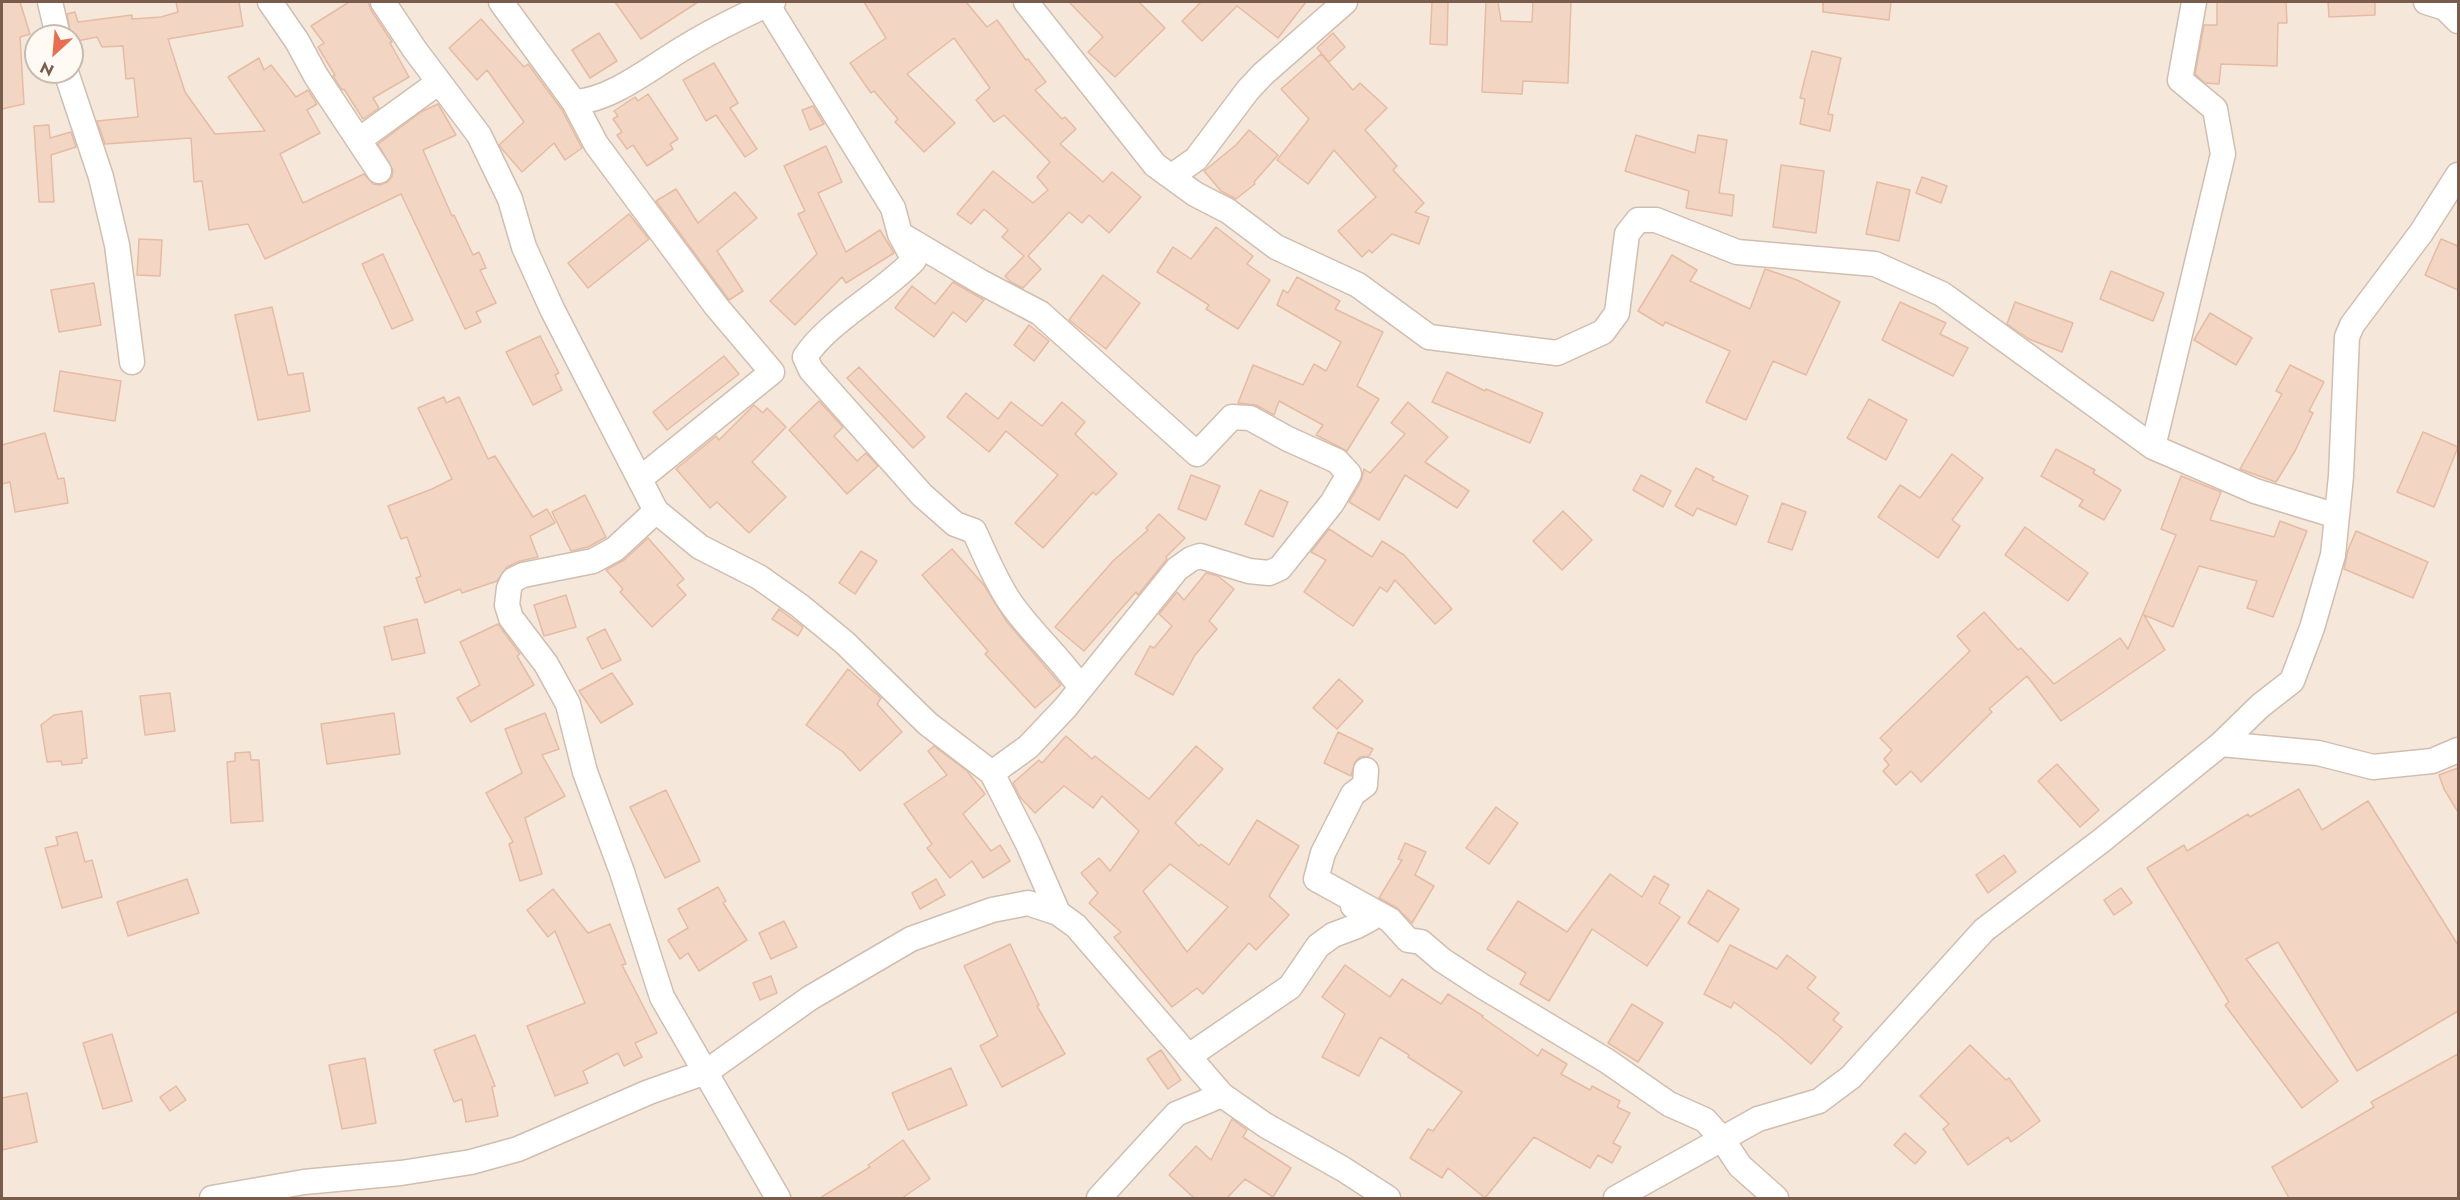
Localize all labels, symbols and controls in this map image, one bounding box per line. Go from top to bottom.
north arrow [24,24,84,84]
text: N [36,56,58,82]

